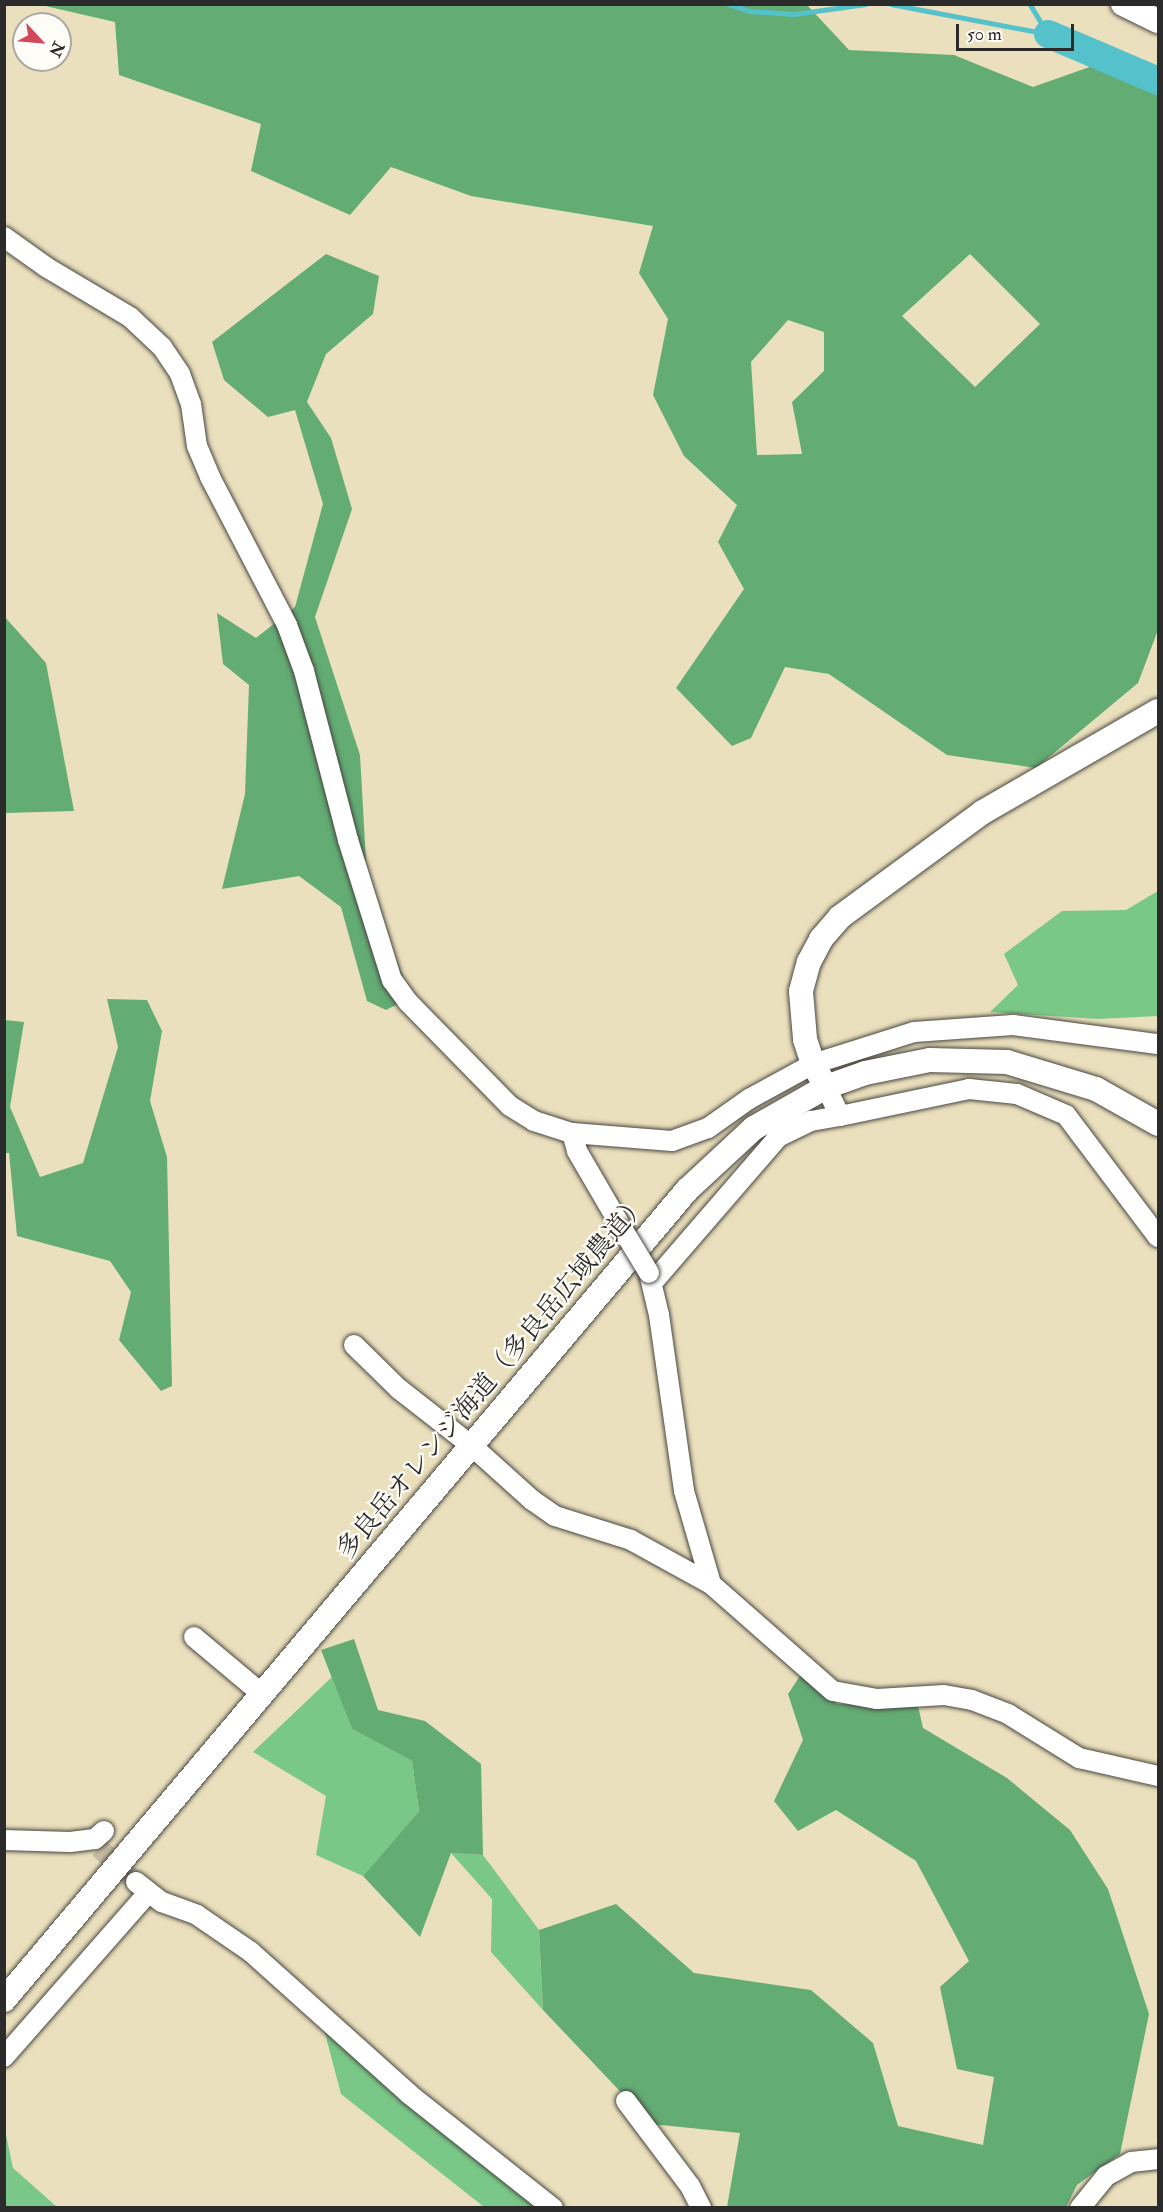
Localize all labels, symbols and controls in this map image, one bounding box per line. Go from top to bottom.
north arrow [12,12,72,72]
scale bar [959,12,1078,50]
text: 50 m [967,23,1002,46]
text: N [44,38,69,60]
street label: 多良岳オレンジ海道（多良岳広域農道） [331,1188,655,1566]

